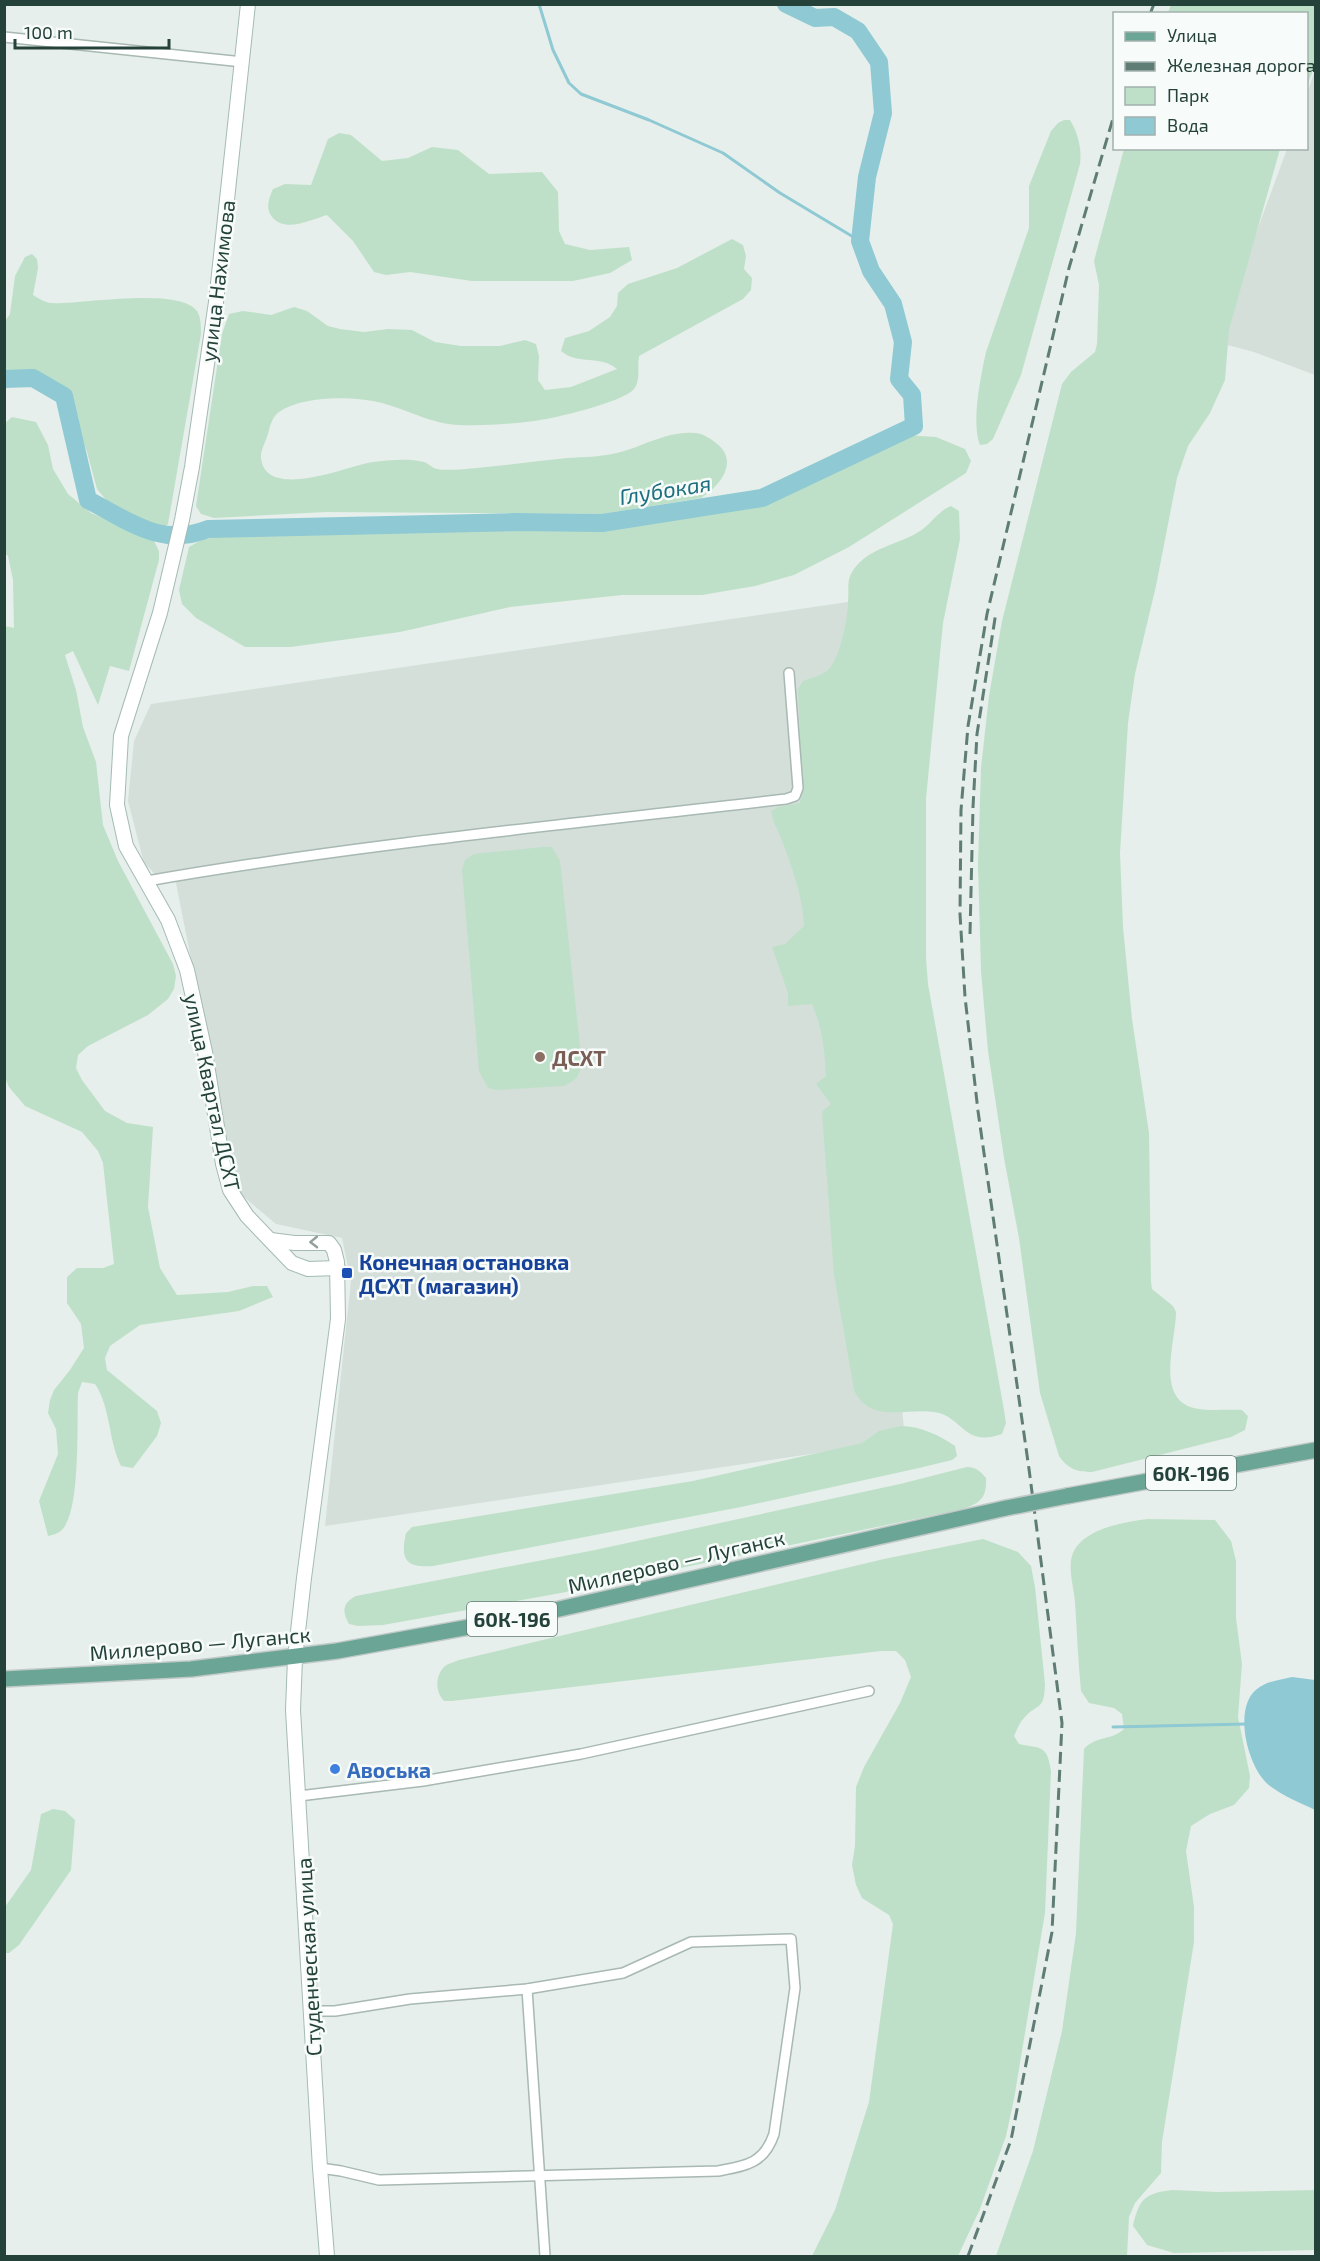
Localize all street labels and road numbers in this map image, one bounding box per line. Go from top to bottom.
street label: улица Нахимова [195,198,240,364]
street label: улица Квартал ДСХТ [179,991,246,1193]
road number: 60К-196 [1146,1456,1236,1490]
street label: Миллерово — Луганск [565,1524,787,1599]
road number: 60К-196 [467,1602,557,1636]
street label: Миллерово — Луганск [89,1621,312,1666]
street label: Студенческая улица [290,1857,327,2057]

